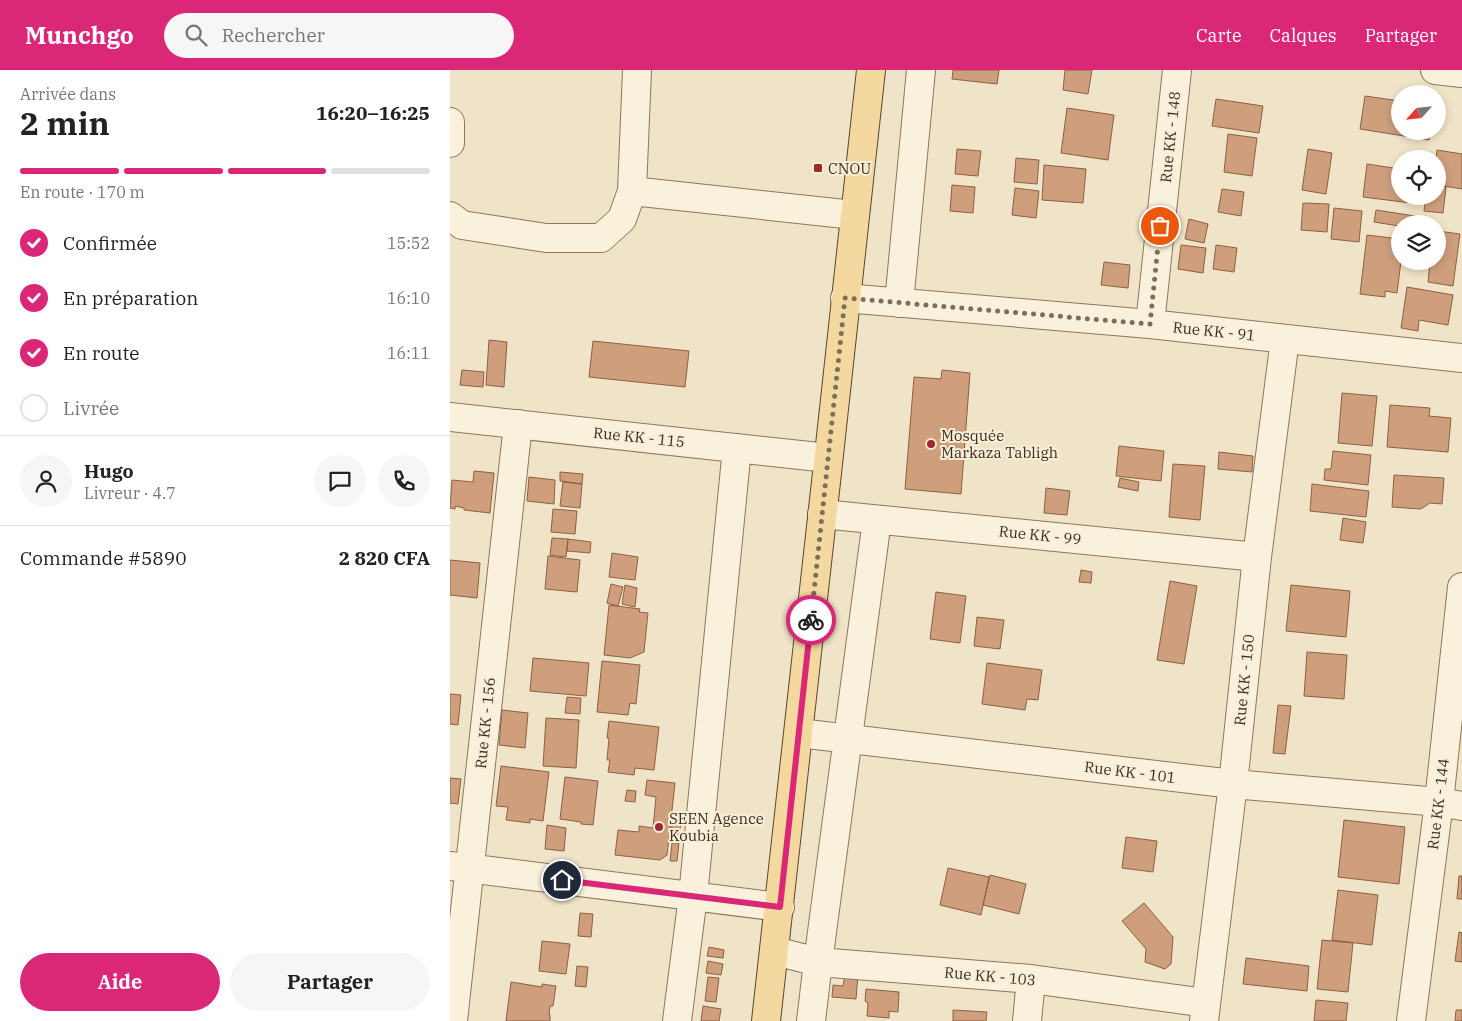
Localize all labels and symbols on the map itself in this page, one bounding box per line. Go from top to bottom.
north arrow [1391,85,1446,140]
street label: Rue KK - 148 [1156,90,1184,184]
place label: CNOU [828,159,871,178]
marker: CNOU [812,162,824,174]
pin [1139,205,1181,247]
street label: Rue KK - 91 [1172,317,1256,345]
street label: Rue KK - 115 [592,423,686,451]
place label: Mosquée Markaza Tabligh [941,426,1058,462]
marker: Mosquée Markaza Tabligh [925,438,937,450]
street label: Rue KK - 99 [998,521,1082,549]
courier [786,595,836,645]
street label: Rue KK - 150 [1230,633,1258,727]
street label: Rue KK - 156 [471,676,499,770]
street label: Rue KK - 101 [1083,757,1177,787]
street label: Rue KK - 144 [1423,757,1453,851]
place label: SEEN Agence Koubia [669,809,764,845]
marker: SEEN Agence Koubia [653,821,665,833]
pin [541,859,583,901]
street label: Rue KK - 103 [943,963,1037,989]

